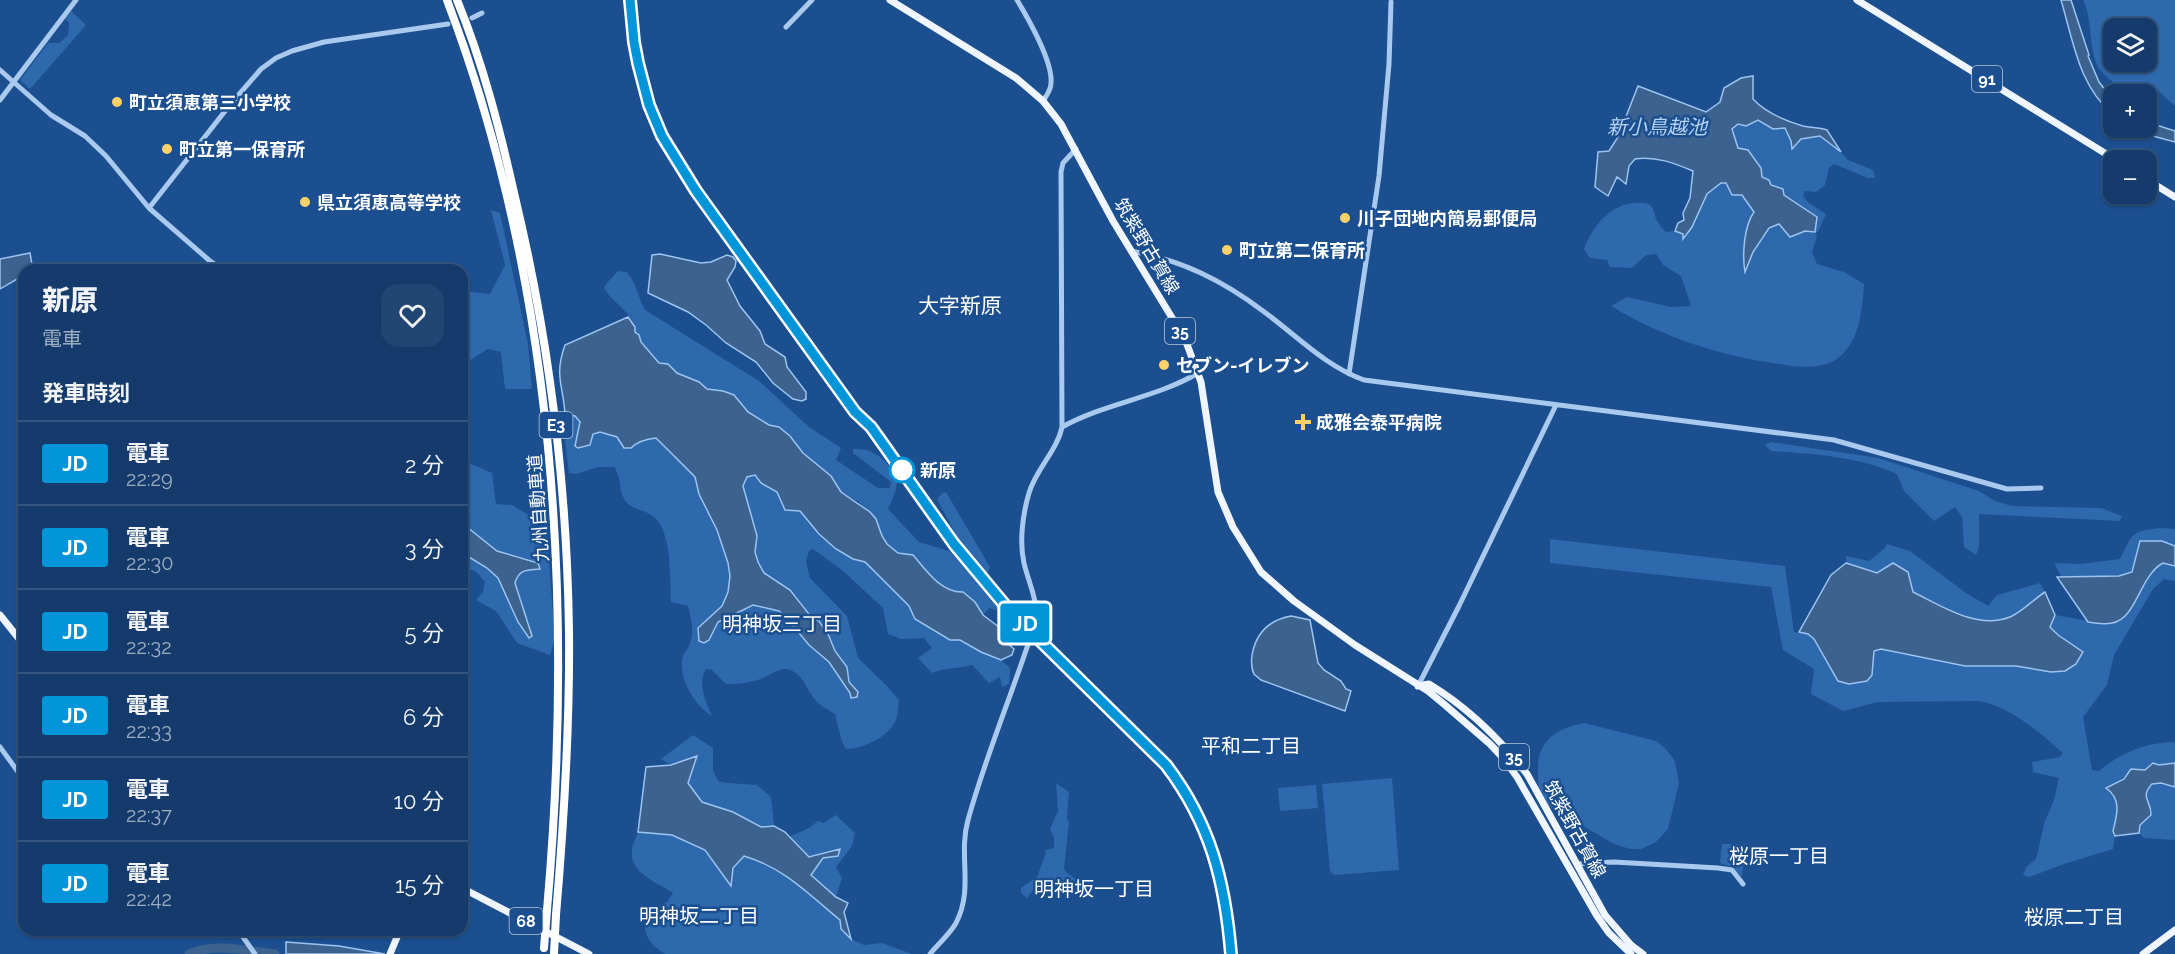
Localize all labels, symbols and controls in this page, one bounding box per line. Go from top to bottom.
map controls [2103,18,2157,204]
button: layers [2103,18,2157,72]
road number: 91 [1972,66,2002,92]
button: + [2103,84,2157,138]
place label: 町立須恵第三小学校 [129,92,291,113]
marker: 町立須恵第三小学校 [110,95,124,109]
water label: 新小鳥越池 [1607,115,1709,139]
place label: 町立第一保育所 [179,139,305,160]
marker: 町立第一保育所 [160,142,174,156]
button: − [2103,150,2157,204]
place label: 県立須恵高等学校 [317,192,461,213]
street label: 筑紫野古賀線 [1110,194,1184,298]
marker: 県立須恵高等学校 [298,195,312,209]
place label: 川子団地内簡易郵便局 [1357,208,1537,229]
marker: 川子団地内簡易郵便局 [1338,211,1352,225]
place label: 町立第二保育所 [1239,240,1365,261]
marker: 町立第二保育所 [1220,243,1234,257]
text: 新原 [42,284,98,317]
button: heart [381,284,444,347]
district label: 大字新原 [918,293,1002,318]
road number: 35 [1165,318,1195,344]
text: 電車 [42,327,82,351]
place label: セブン-イレブン [1176,355,1310,376]
marker: セブン-イレブン [1157,358,1171,372]
text: 発車時刻 [42,380,130,406]
road number: E3 [540,412,572,438]
place label: 成雅会泰平病院 [1316,412,1442,433]
marker: 成雅会泰平病院 [1294,413,1312,431]
text: 電車 [126,440,170,466]
text: JD [62,451,88,476]
text: 2 分 [405,452,444,478]
street label: 九州自動車道 [524,453,552,563]
marker: 新原 [889,457,915,483]
place label: 新原 [920,460,956,481]
text: 22:29 [126,467,173,491]
text: 電車 [126,524,170,550]
text: JD [62,535,88,560]
text: 3 分 [405,536,444,562]
text: 22:30 [126,551,174,575]
line badge: JD [998,604,1052,642]
text: 電車 [126,608,170,634]
text: JD [1012,611,1038,636]
district label: 明神坂三丁目 [722,612,842,636]
text: JD [62,619,88,644]
text: 5 分 [404,620,444,646]
text: 22:32 [126,635,172,659]
text: 電車 [126,692,170,718]
text: JD [62,703,88,728]
text: 6 分 [403,704,444,730]
text: 22:33 [126,719,172,743]
district label: 平和二丁目 [1201,734,1301,758]
road number: 35 [1499,744,1529,770]
text: 電車 [126,776,170,802]
street label: 筑紫野古賀線 [1540,777,1610,881]
text: JD [62,787,88,812]
text: 10 分 [394,788,444,814]
text: 22:37 [126,803,172,827]
district label: 桜原一丁目 [1729,844,1829,868]
text: 電車 [126,860,170,886]
text: JD [62,871,88,896]
text: 15 分 [395,872,444,898]
district label: 明神坂一丁目 [1034,877,1154,901]
text: 22:42 [126,887,172,911]
district label: 明神坂二丁目 [639,904,759,928]
district label: 桜原二丁目 [2024,905,2124,929]
road number: 68 [510,908,542,934]

